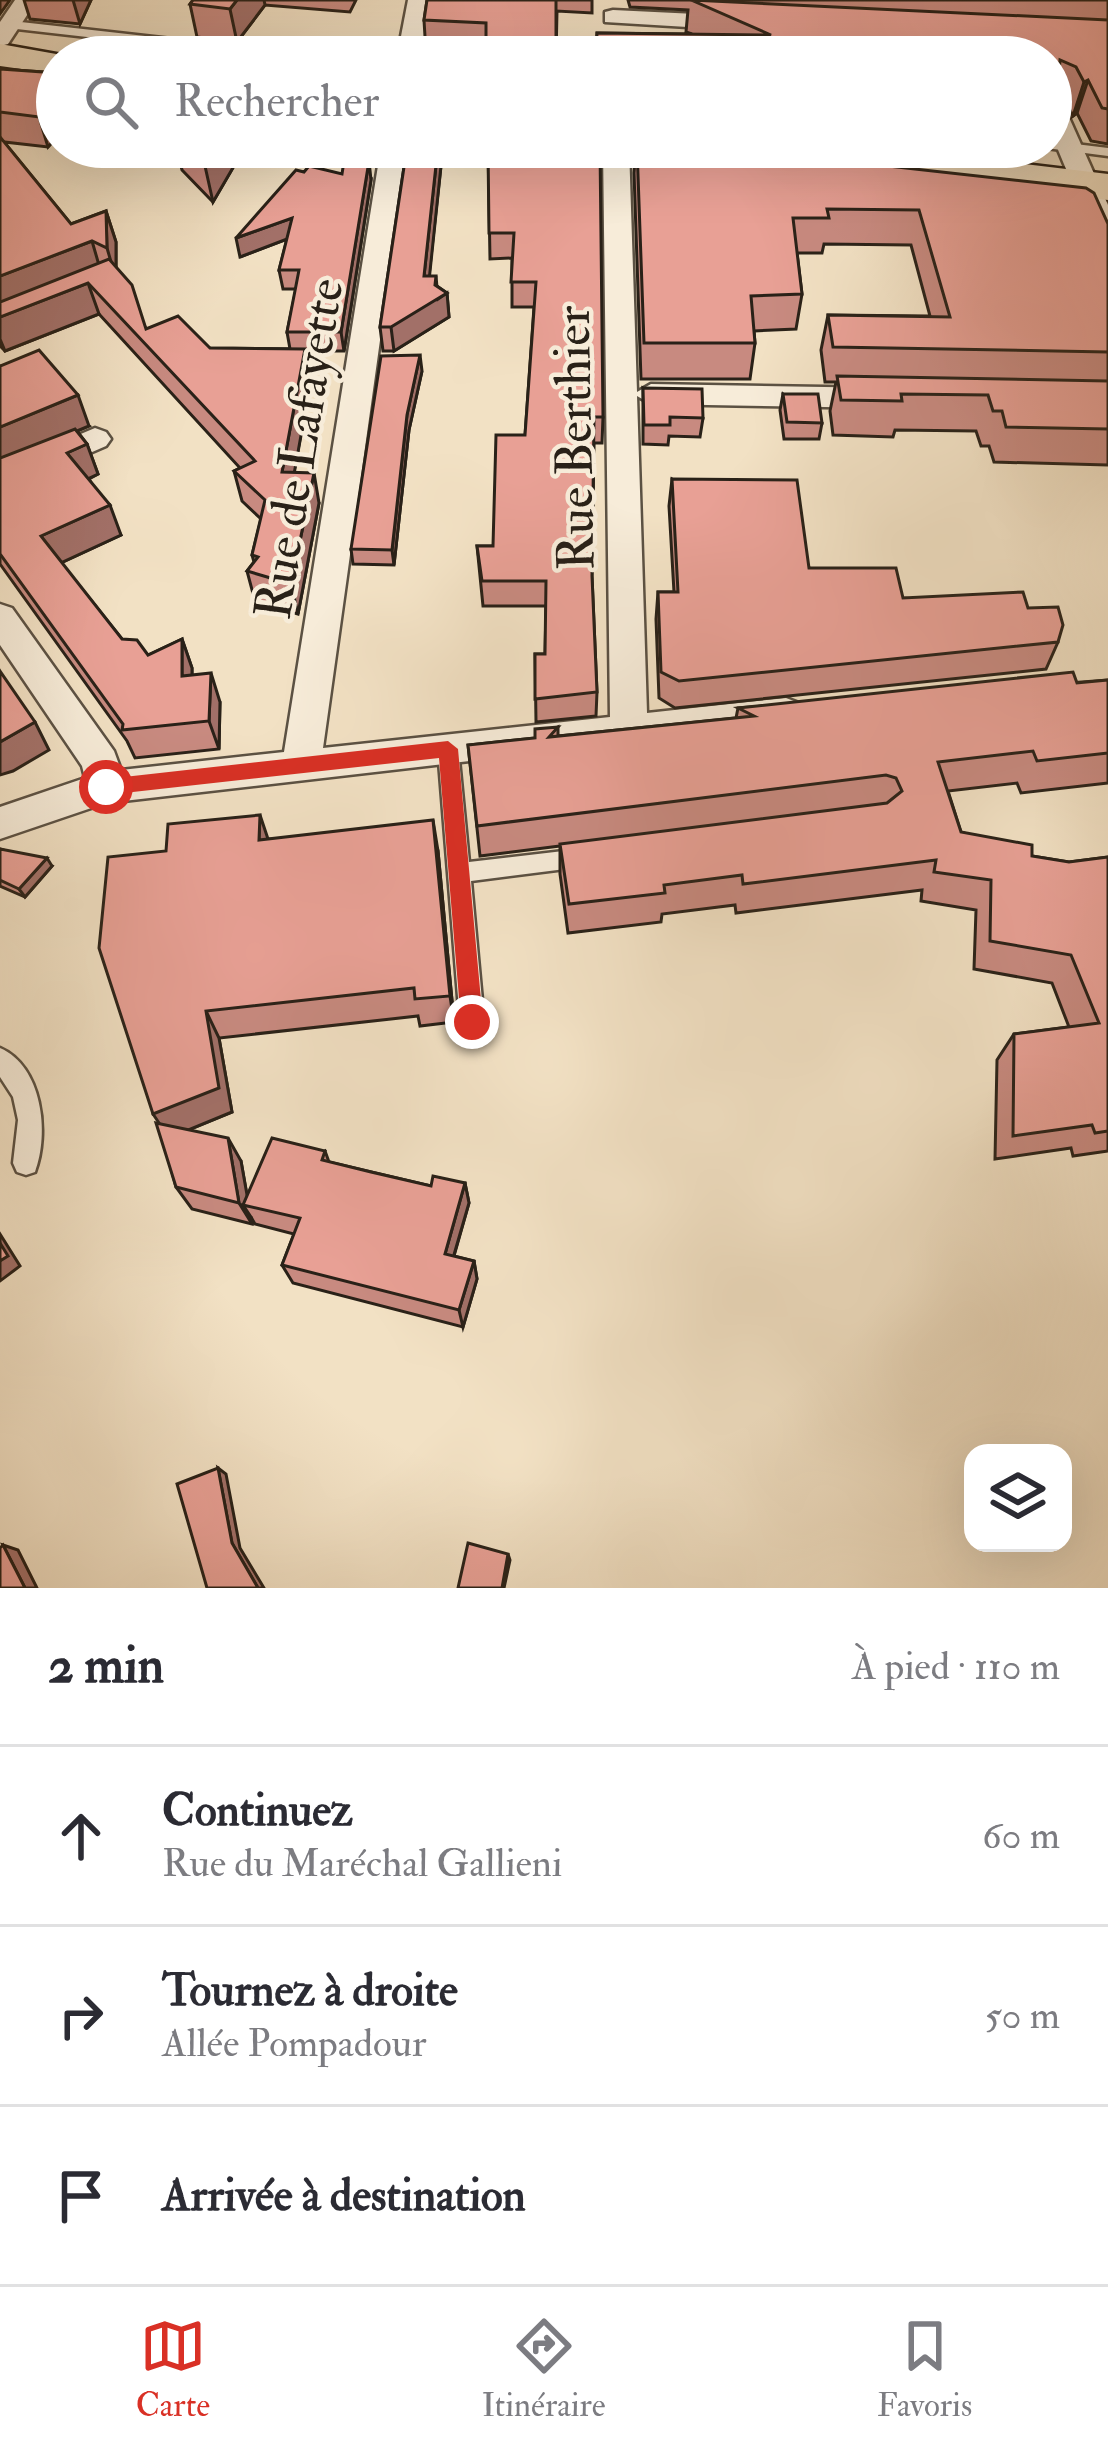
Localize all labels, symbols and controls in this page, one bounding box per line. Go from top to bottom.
search box [36,36,1072,168]
icon: search [78,69,144,135]
text: Rechercher [174,74,379,130]
street label: Rue de Lafayette [241,274,359,624]
street label: Rue Berthier [541,305,609,571]
route start [79,760,133,814]
route end [445,995,499,1049]
map controls [964,1444,1072,1552]
button: layers [964,1444,1072,1552]
text: 2 min [48,1634,164,1698]
text: À pied · 110 m [852,1642,1060,1691]
text: Continuez [162,1783,353,1839]
icon: ahead [48,1803,114,1869]
text: 60 m [982,1811,1060,1860]
text: Rue du Maréchal Gallieni [162,1839,562,1888]
text: Tournez à droite [162,1963,458,2019]
icon: right [48,1983,114,2049]
text: 50 m [985,1991,1060,2040]
text: Allée Pompadour [162,2019,427,2068]
icon: arrive [48,2163,114,2229]
text: Arrivée à destination [162,2168,526,2224]
tab: Carte [136,2313,210,2426]
tab: Itinéraire [482,2313,606,2426]
tab: Favoris [877,2313,972,2426]

